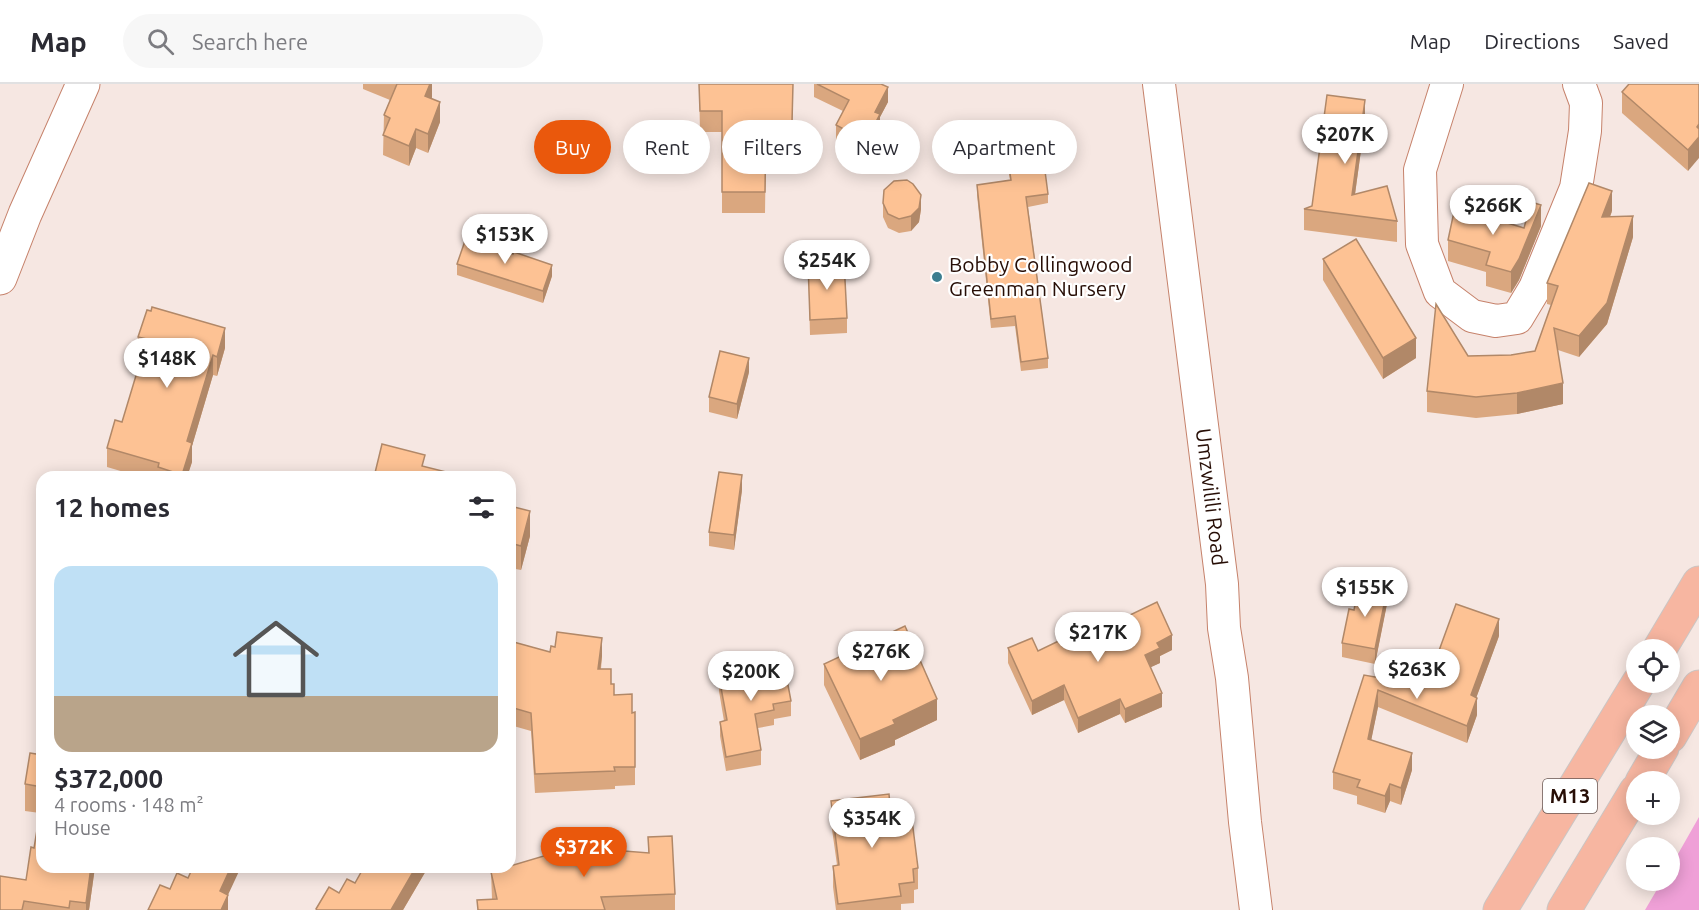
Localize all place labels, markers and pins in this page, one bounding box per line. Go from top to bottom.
pin: $207K [1303,114,1387,165]
pin: $266K [1451,185,1535,236]
pin: $153K [463,214,547,265]
pin: $254K [785,240,869,291]
place label: Bobby Collingwood Greenman Nursery [949,252,1133,300]
marker: Bobby Collingwood Greenman Nursery [930,270,944,284]
pin: $148K [125,338,209,389]
pin: $155K [1323,567,1407,618]
pin: $217K [1056,612,1140,663]
pin: $276K [839,631,923,682]
pin: $263K [1375,649,1459,700]
pin: $200K [709,651,793,702]
pin: $354K [830,798,914,849]
pin: $372K [542,827,626,878]

